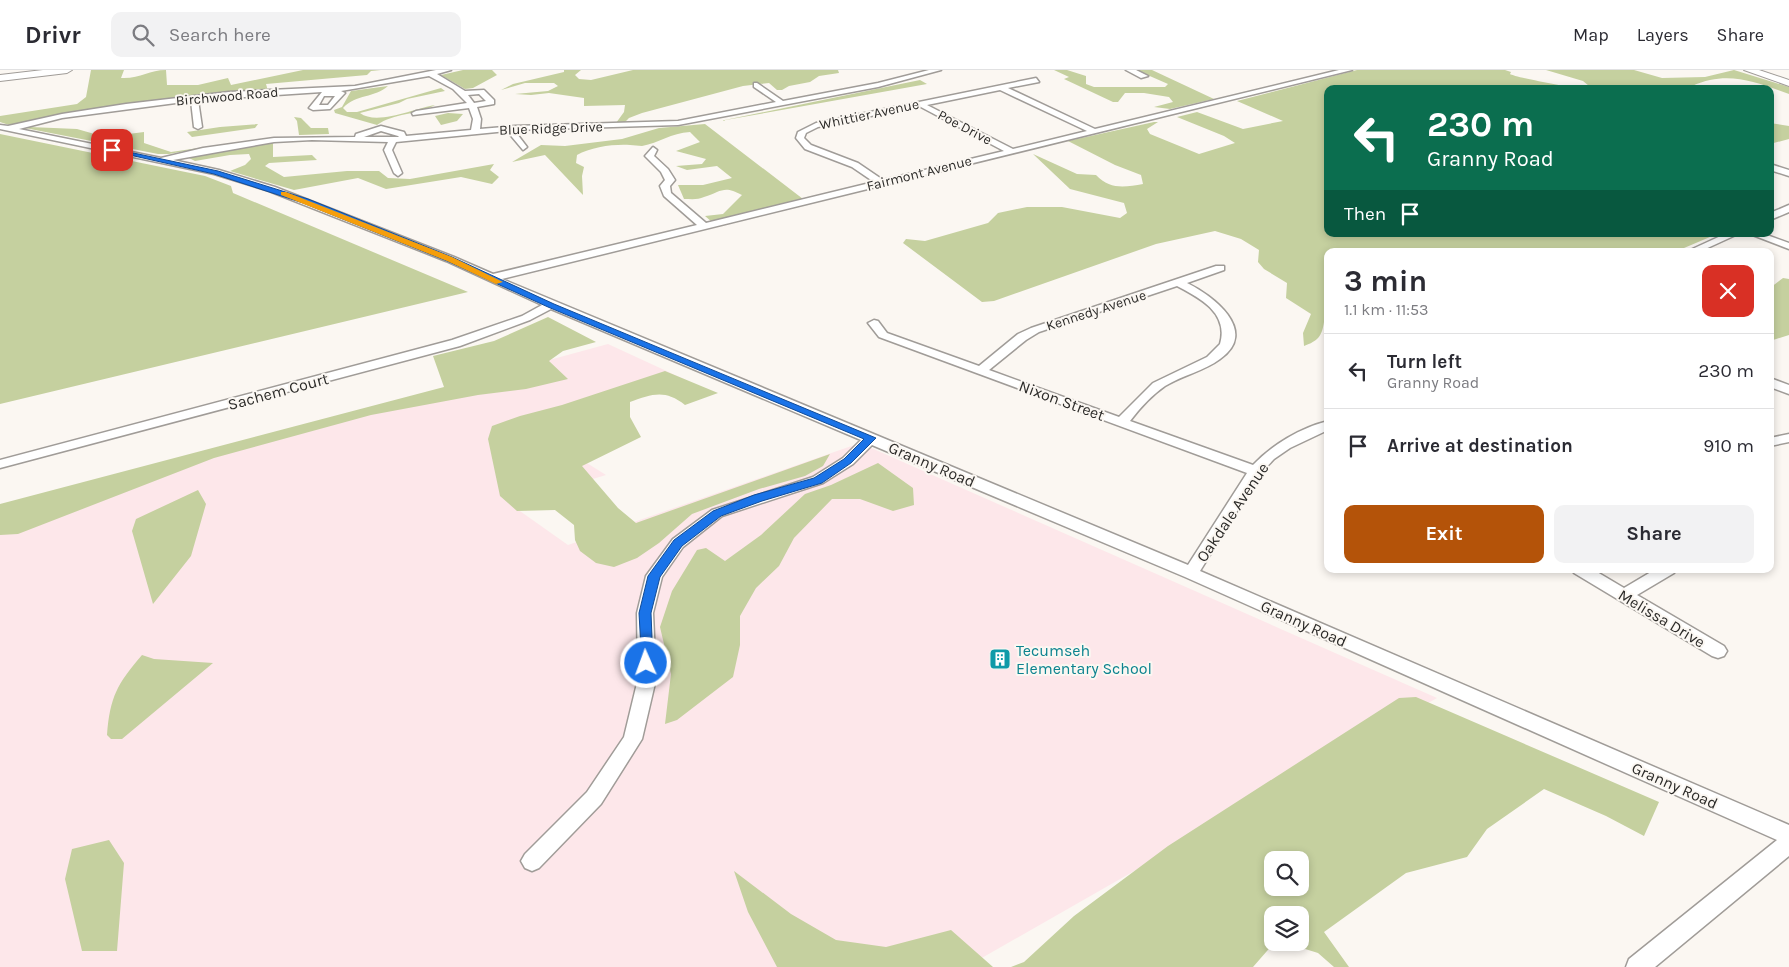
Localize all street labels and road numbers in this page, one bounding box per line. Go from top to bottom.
street label: Birchwood Road [175,84,279,109]
street label: Whittier Avenue [818,96,921,133]
street label: Poe Drive [935,106,995,149]
street label: Blue Ridge Drive [499,118,603,139]
street label: Fairmont Avenue [865,152,973,195]
street label: Kennedy Avenue [1044,286,1148,335]
street label: Sachem Court [226,369,331,414]
street label: Nixon Street [1016,376,1107,425]
street label: Granny Road [886,438,978,491]
street label: Oakdale Avenue [1192,459,1273,566]
street label: Melissa Drive [1615,585,1709,652]
street label: Granny Road [1258,596,1350,651]
street label: Granny Road [1629,758,1721,813]

